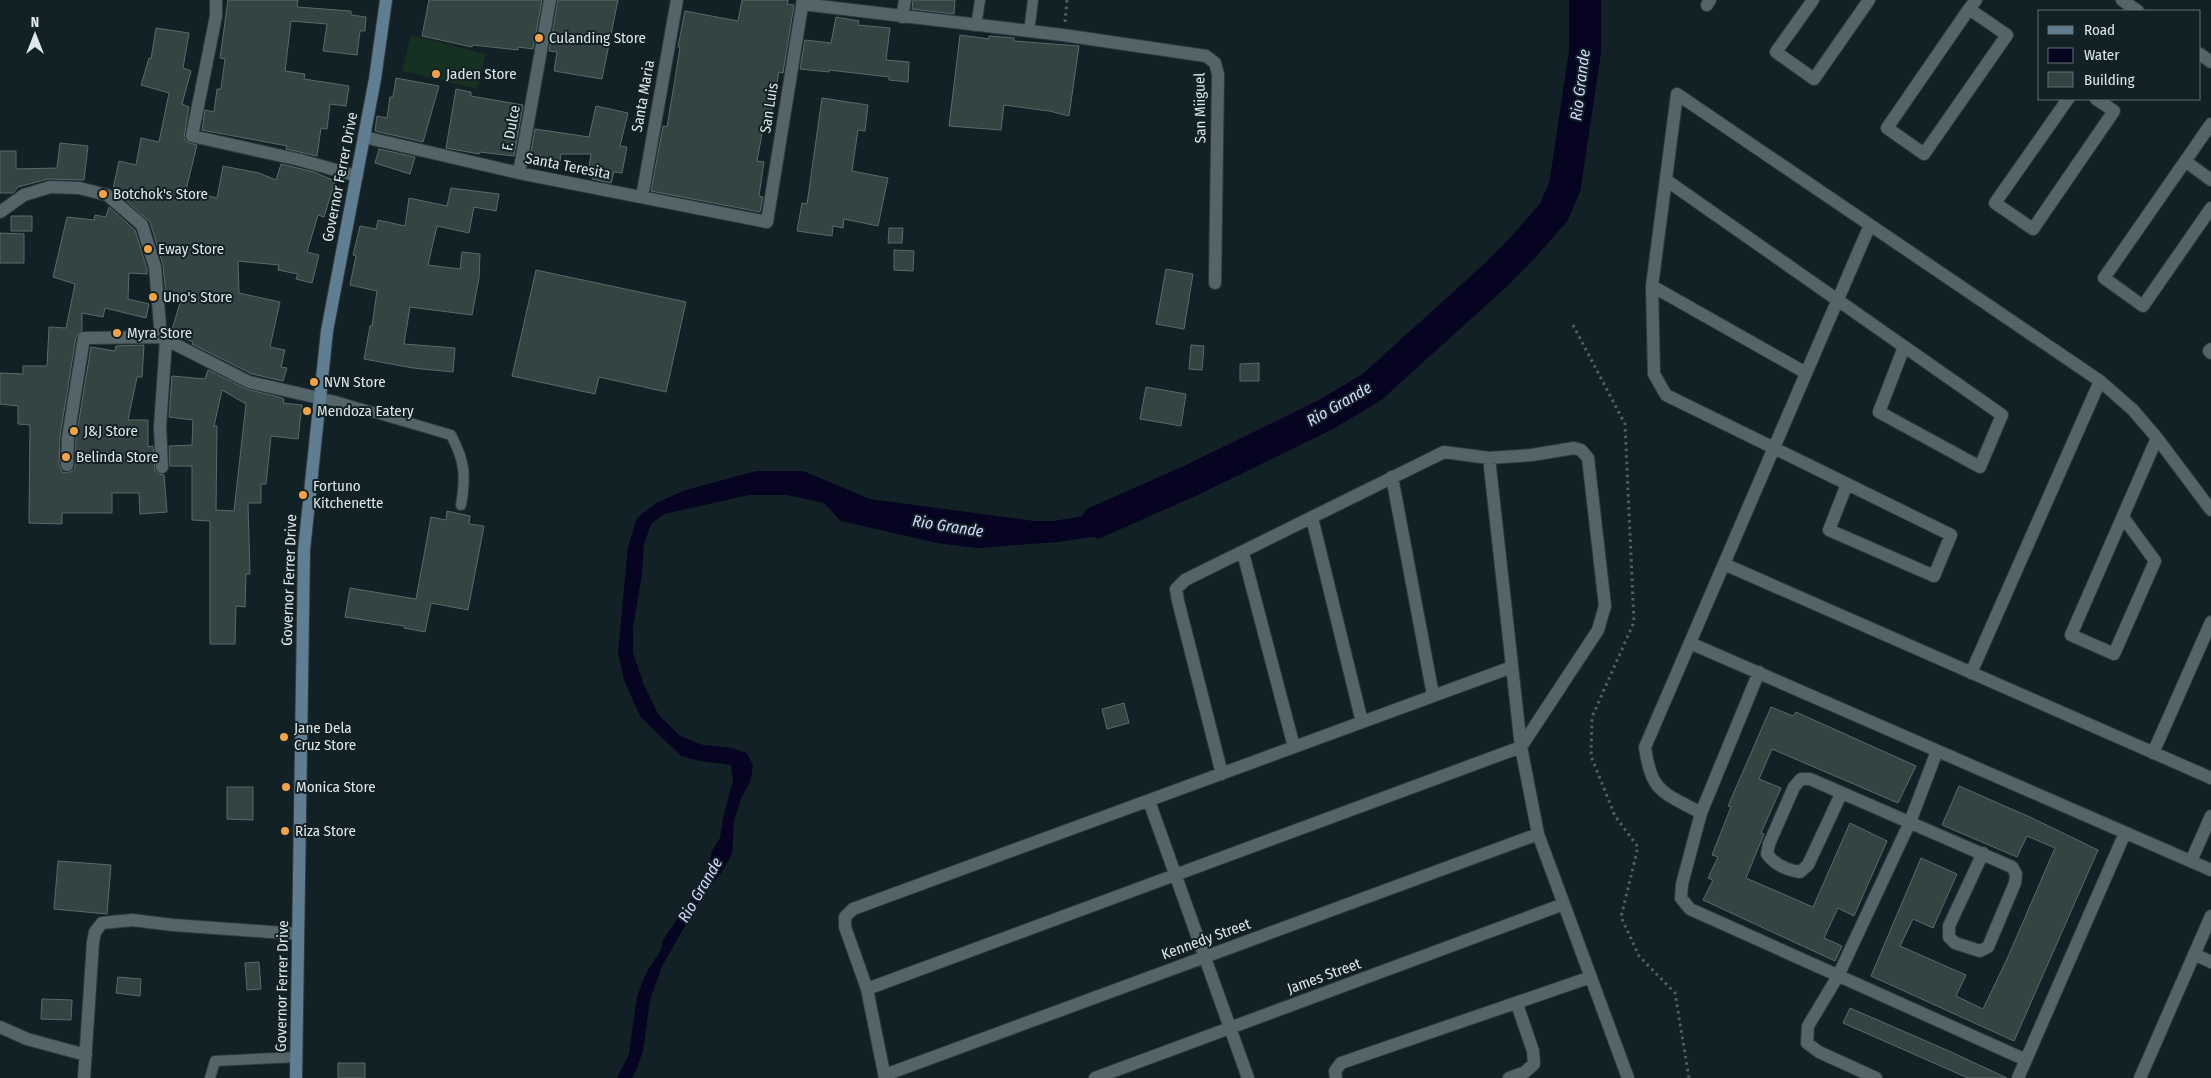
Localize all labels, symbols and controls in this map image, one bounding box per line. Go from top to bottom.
north arrow [10,10,60,60]
legend [2038,10,2201,100]
text: N [31,14,39,31]
text: Road [2084,21,2115,39]
place label: Culanding Store [549,29,646,47]
marker: Culanding Store [533,32,545,44]
text: Water [2084,46,2120,64]
water label: Rio Grande [1566,48,1594,122]
street label: Santa Maria [628,59,658,133]
place label: Jaden Store [446,65,517,83]
marker: Jaden Store [430,68,442,80]
text: Building [2084,71,2135,89]
street label: San Miiguel [1190,73,1210,143]
street label: San Luis [756,82,782,134]
street label: F. Dulce [498,104,524,152]
street label: Governor Ferrer Drive [319,111,361,243]
street label: Santa Teresita [524,149,612,183]
place label: Botchok's Store [113,185,208,203]
marker: Botchok's Store [97,188,109,200]
place label: Eway Store [158,240,224,258]
marker: Eway Store [142,243,154,255]
place label: Uno's Store [163,288,233,306]
marker: Uno's Store [147,291,159,303]
place label: Myra Store [127,324,192,342]
marker: Myra Store [111,327,123,339]
place label: NVN Store [324,373,386,391]
marker: NVN Store [308,376,320,388]
water label: Rio Grande [1303,378,1375,430]
place label: Mendoza Eatery [317,402,414,420]
marker: Mendoza Eatery [301,405,313,417]
place label: J&J Store [84,422,138,440]
marker: J&J Store [68,425,80,437]
place label: Belinda Store [76,448,158,466]
marker: Belinda Store [60,451,72,463]
place label: Fortuno Kitchenette [313,477,383,512]
marker: Fortuno Kitchenette [297,489,309,501]
water label: Rio Grande [911,511,985,541]
street label: Governor Ferrer Drive [278,514,300,646]
place label: Jane Dela Cruz Store [294,719,356,754]
marker: Jane Dela Cruz Store [278,731,290,743]
place label: Monica Store [296,778,376,796]
marker: Monica Store [280,781,292,793]
place label: Riza Store [295,822,356,840]
marker: Riza Store [279,825,291,837]
water label: Rio Grande [674,854,726,926]
street label: Kennedy Street [1159,915,1253,963]
street label: Governor Ferrer Drive [272,920,292,1052]
street label: James Street [1285,954,1363,998]

